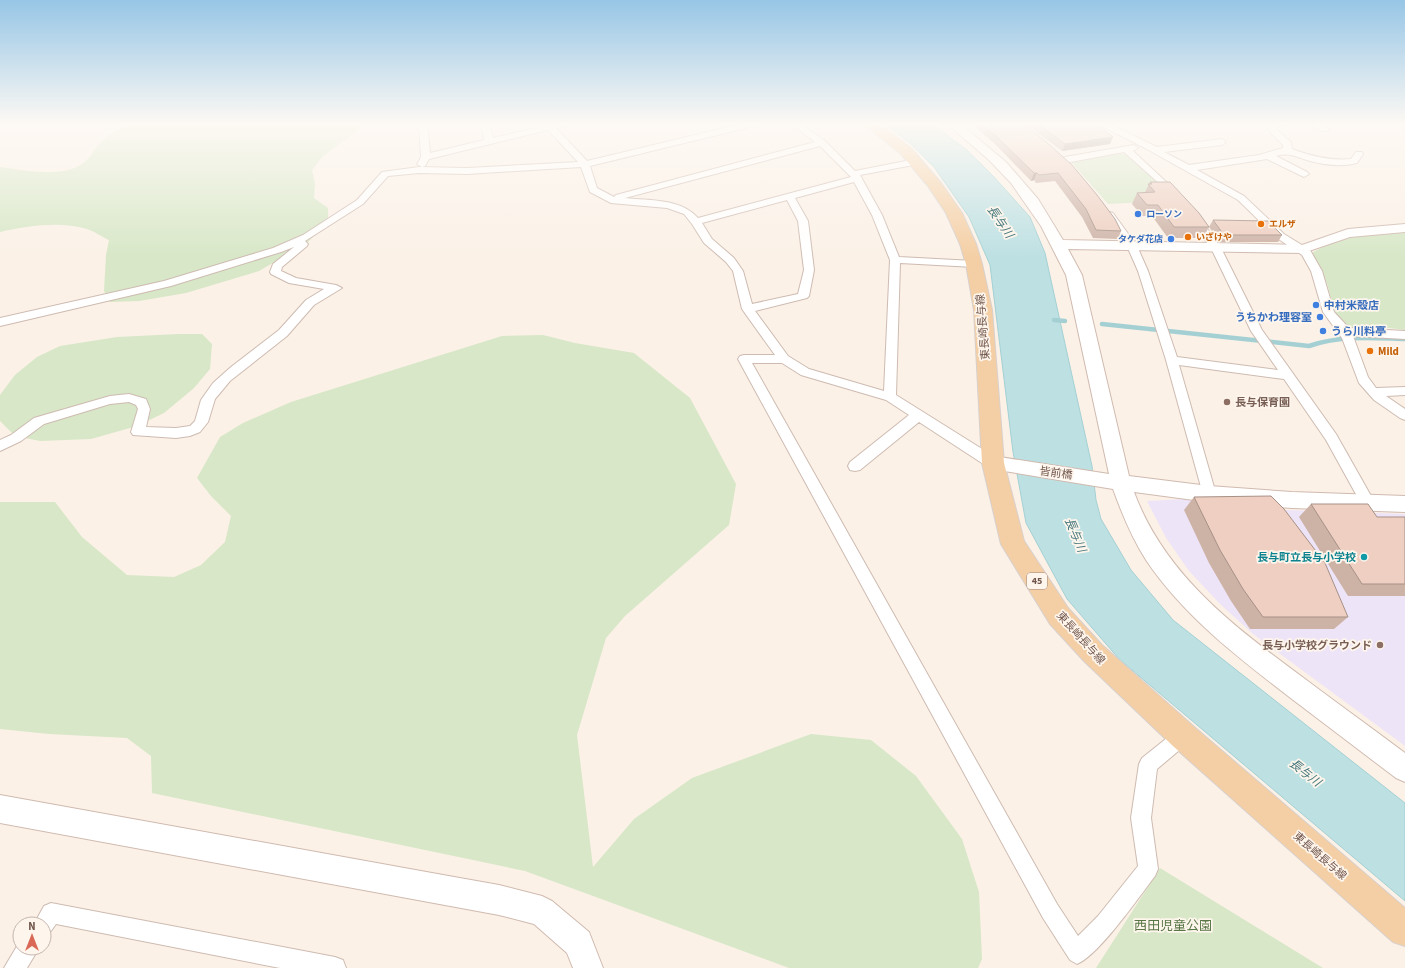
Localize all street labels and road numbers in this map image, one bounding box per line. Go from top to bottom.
street label: 東長崎長与線 [973,293,993,361]
street label: 皆前橋 [1039,463,1073,483]
road number: 45 [1027,573,1047,589]
street label: 東長崎長与線 [1053,608,1109,668]
street label: 東長崎長与線 [1290,829,1350,883]

